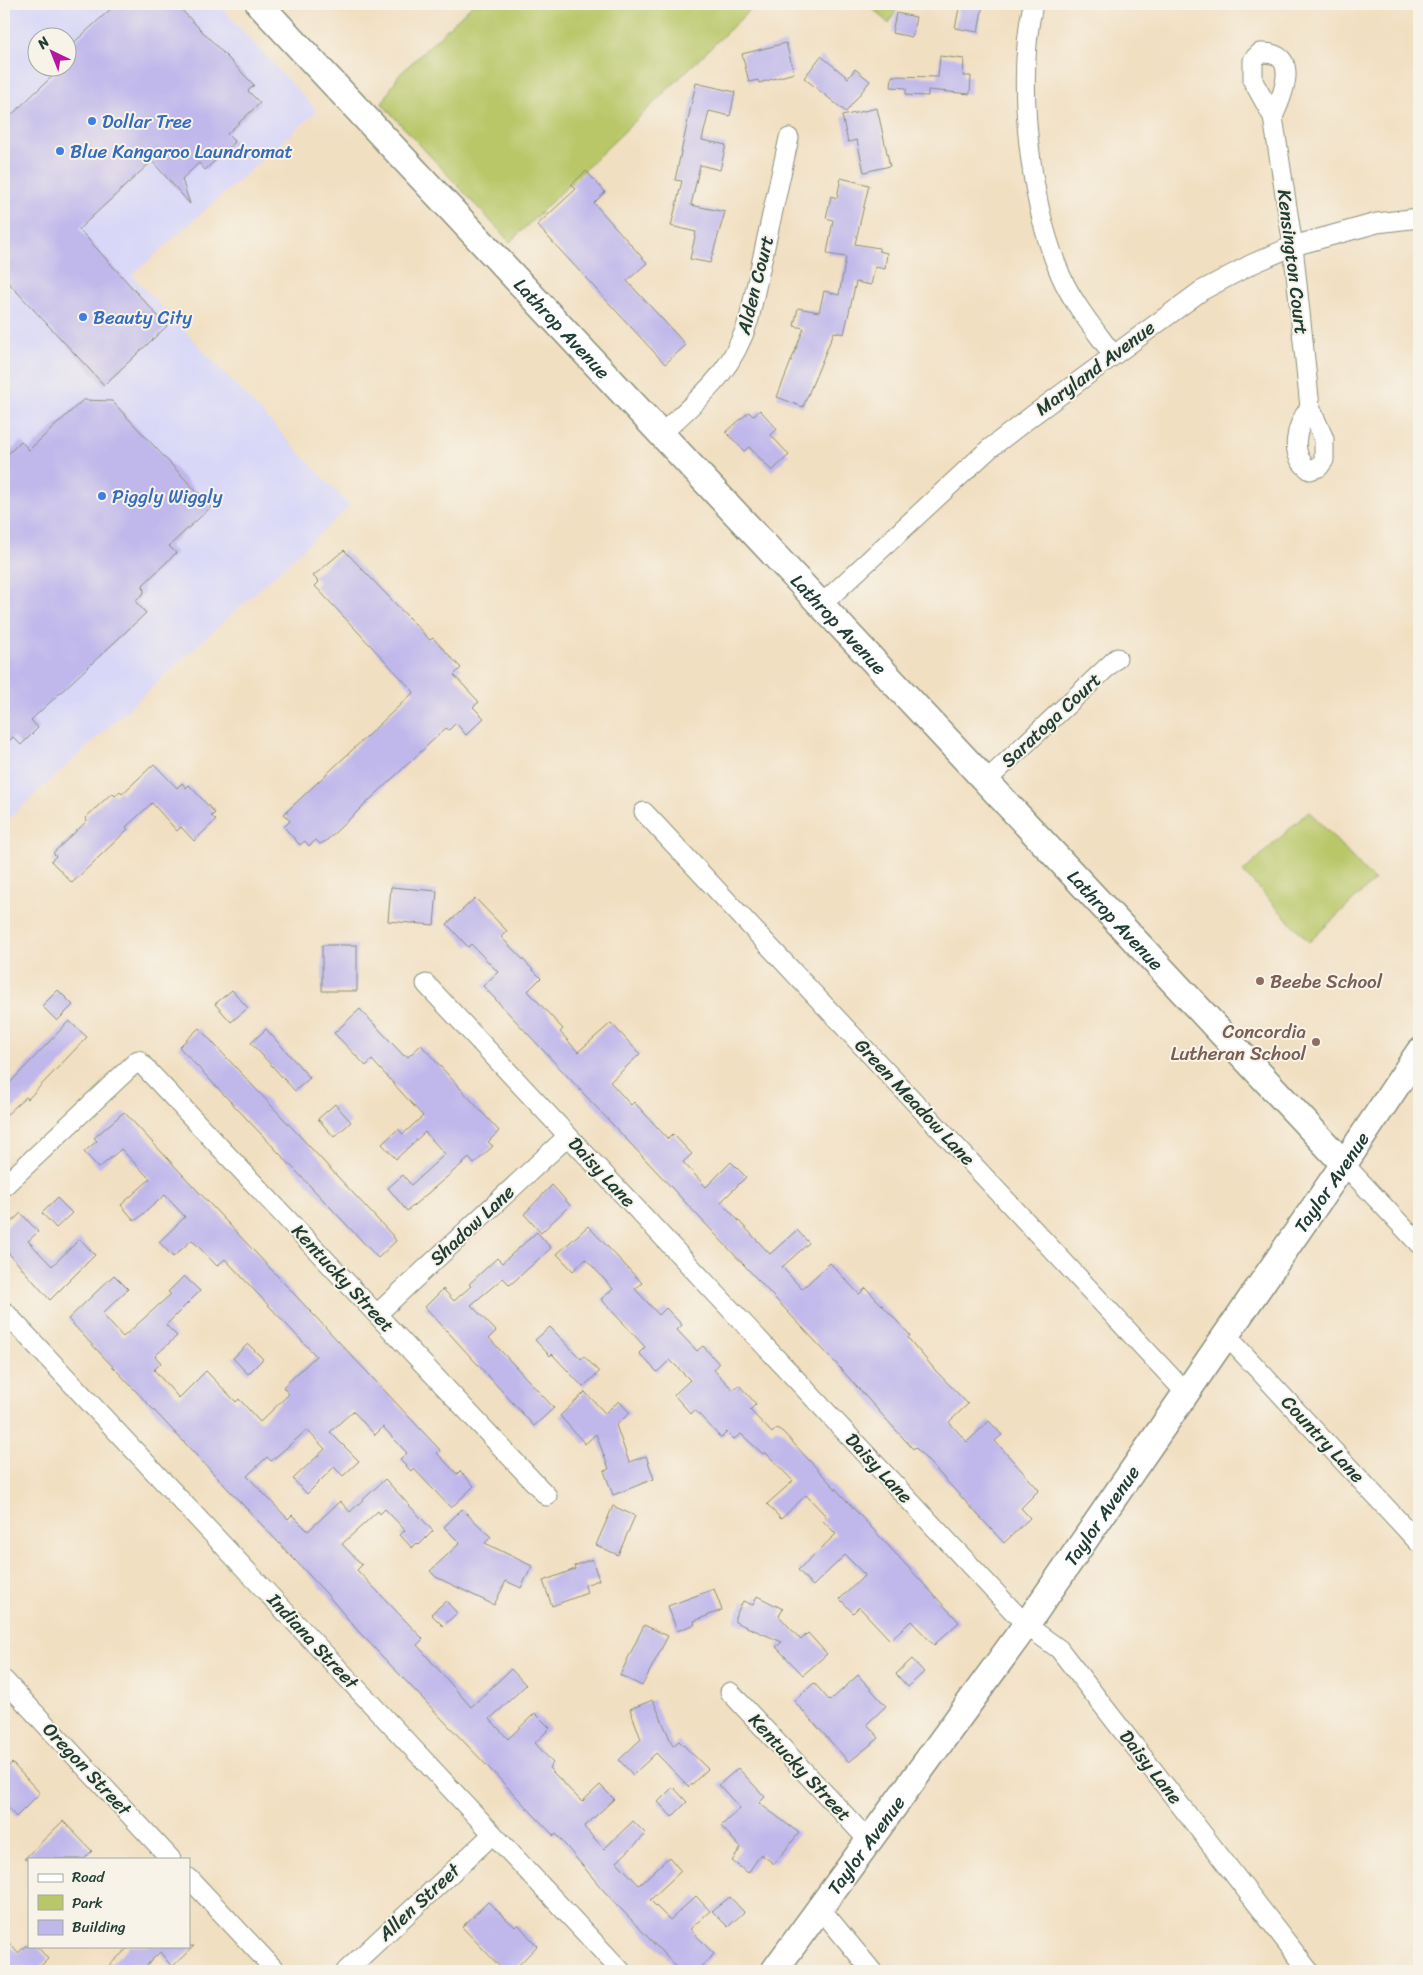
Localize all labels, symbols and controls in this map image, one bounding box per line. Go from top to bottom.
north arrow [28,28,78,78]
text: N [31,30,56,56]
place label: Dollar Tree [102,105,192,138]
marker: Dollar Tree [86,115,98,127]
place label: Blue Kangaroo Laundromat [70,135,293,168]
marker: Blue Kangaroo Laundromat [54,145,66,157]
street label: Kensington Court [1268,187,1318,337]
street label: Alden Court [727,232,783,339]
street label: Lathrop Avenue [506,270,619,387]
place label: Beauty City [93,301,192,334]
marker: Beauty City [77,311,89,323]
street label: Maryland Avenue [1028,312,1162,424]
place label: Piggly Wiggly [112,480,223,513]
marker: Piggly Wiggly [96,490,108,502]
street label: Lathrop Avenue [783,565,896,683]
street label: Saratoga Court [993,664,1109,776]
street label: Lathrop Avenue [1059,861,1172,979]
place label: Beebe School [1270,965,1383,998]
marker: Beebe School [1254,975,1266,987]
place label: Concordia Lutheran School [1170,1015,1307,1070]
street label: Green Meadow Lane [847,1030,984,1174]
marker: Concordia Lutheran School [1310,1036,1322,1048]
street label: Taylor Avenue [1285,1124,1378,1240]
street label: Daisy Lane [560,1129,644,1216]
street label: Shadow Lane [421,1176,523,1274]
street label: Kentucky Street [283,1216,403,1340]
street label: Country Lane [1273,1387,1373,1491]
street label: Daisy Lane [837,1425,921,1512]
street label: Taylor Avenue [1055,1458,1148,1573]
street label: Indiana Street [258,1584,368,1698]
street label: Kentucky Street [740,1705,860,1829]
street label: Oregon Street [34,1714,141,1825]
street label: Daisy Lane [1111,1722,1191,1812]
street label: Taylor Avenue [818,1788,914,1902]
street label: Allen Street [369,1854,469,1950]
legend [28,1858,190,1948]
text: Road [72,1864,105,1890]
text: Park [72,1890,103,1916]
text: Building [72,1914,126,1940]

